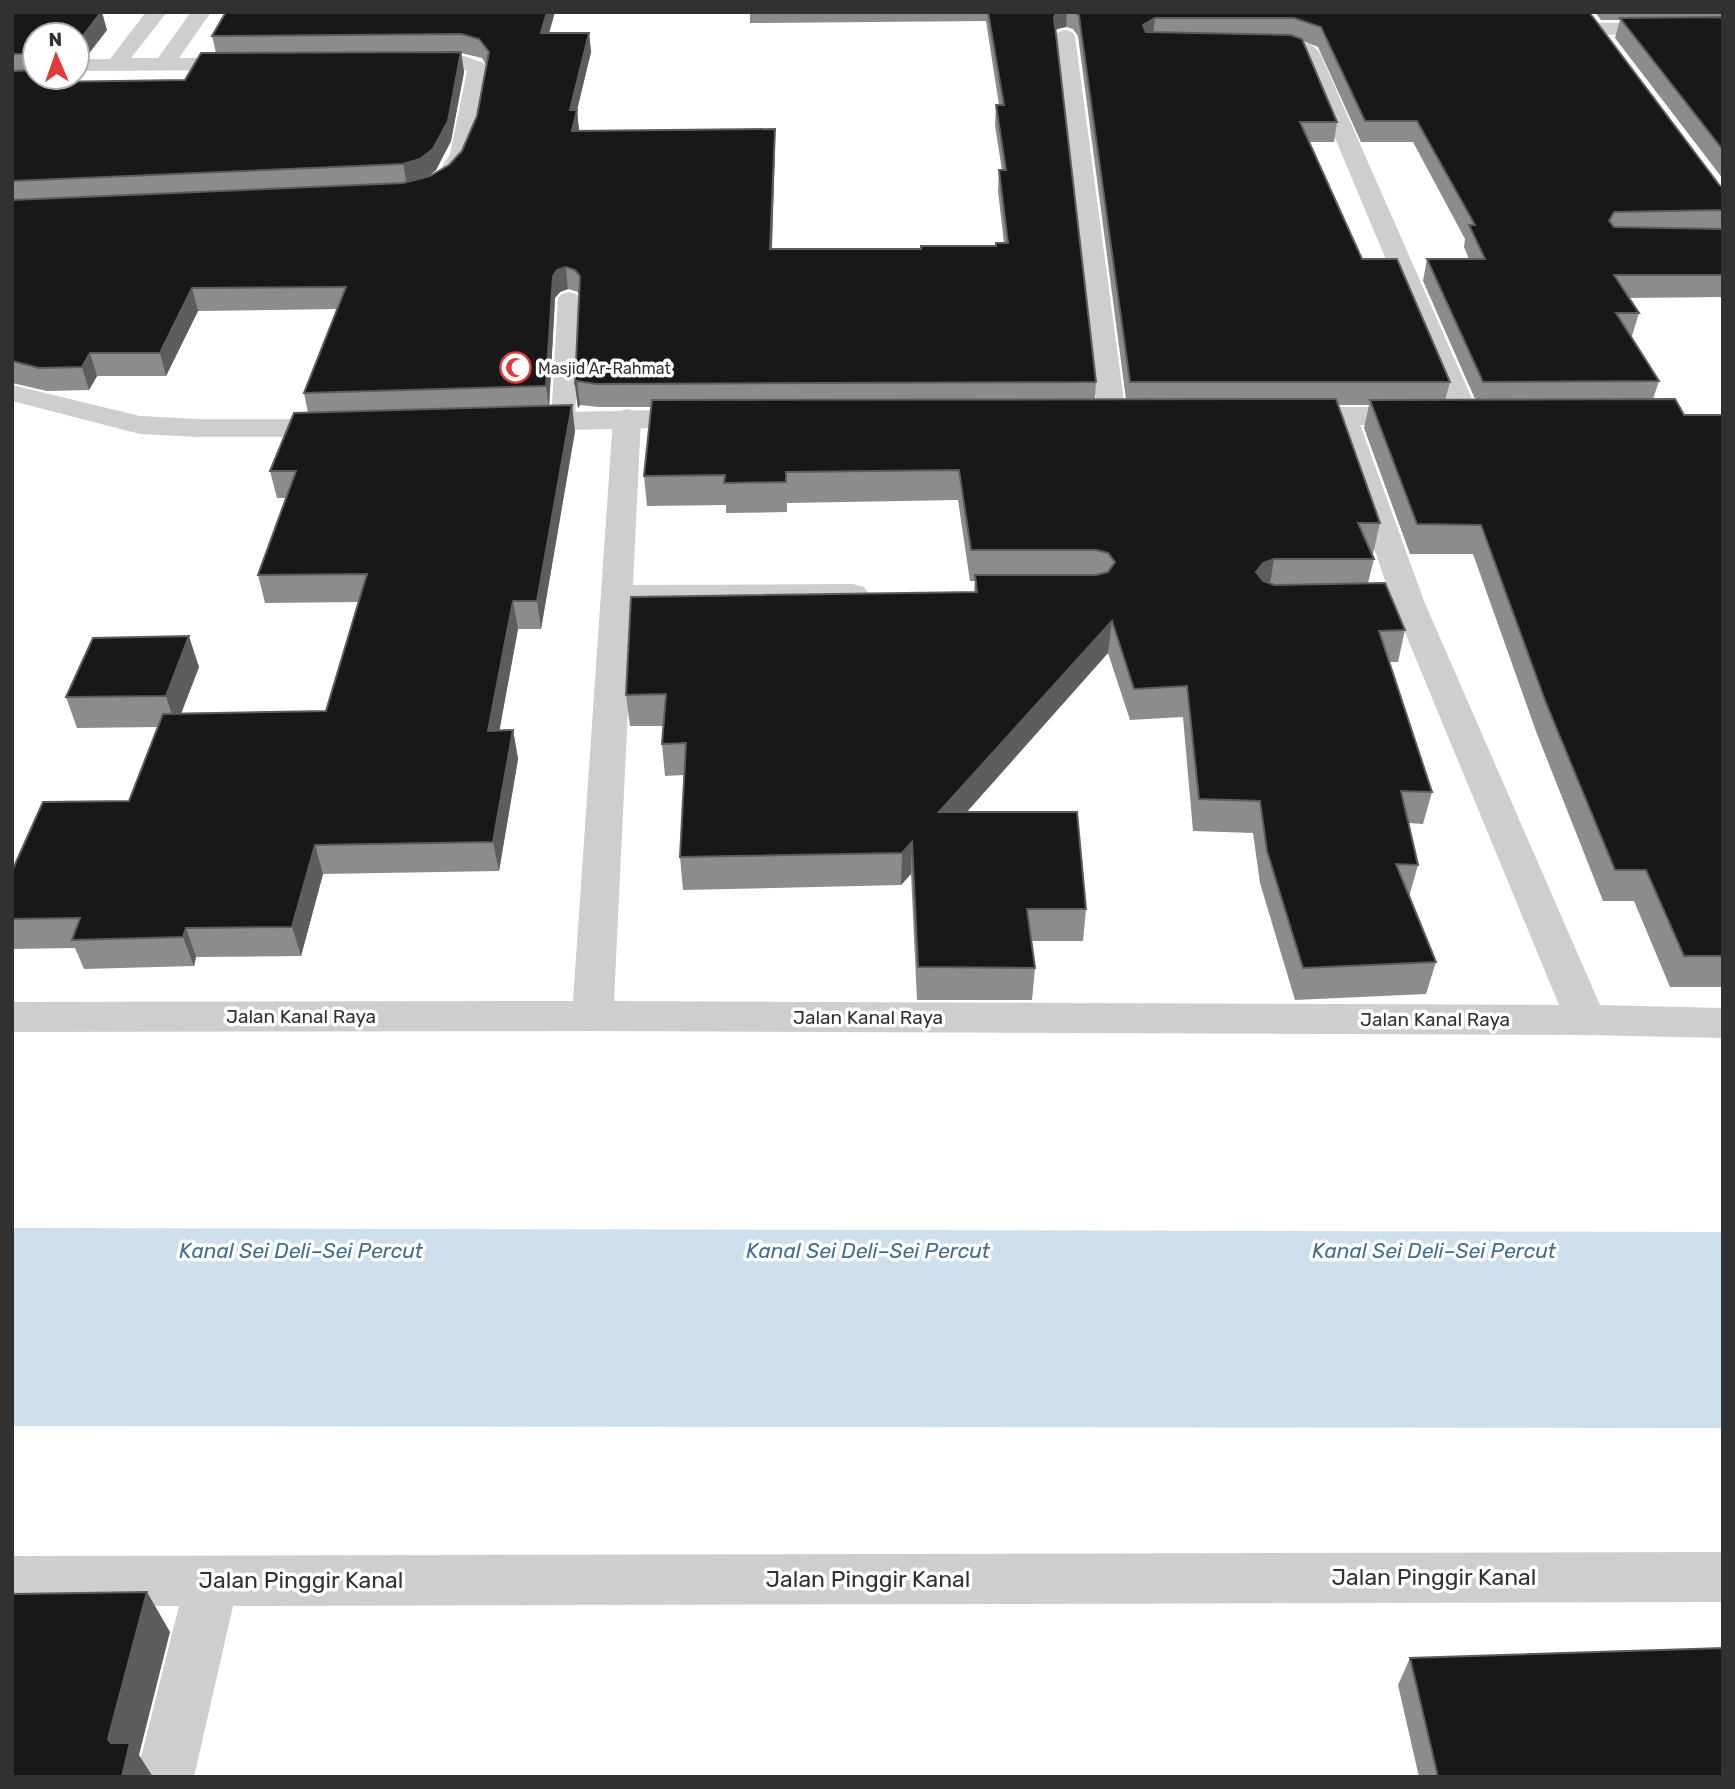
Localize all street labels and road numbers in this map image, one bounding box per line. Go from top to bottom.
street label: Jalan Kanal Raya [226,1005,376,1028]
street label: Jalan Kanal Raya [793,1006,943,1029]
street label: Jalan Kanal Raya [1360,1008,1510,1031]
street label: Jalan Pinggir Kanal [1332,1563,1536,1591]
street label: Jalan Pinggir Kanal [766,1565,970,1593]
street label: Jalan Pinggir Kanal [199,1566,403,1594]

